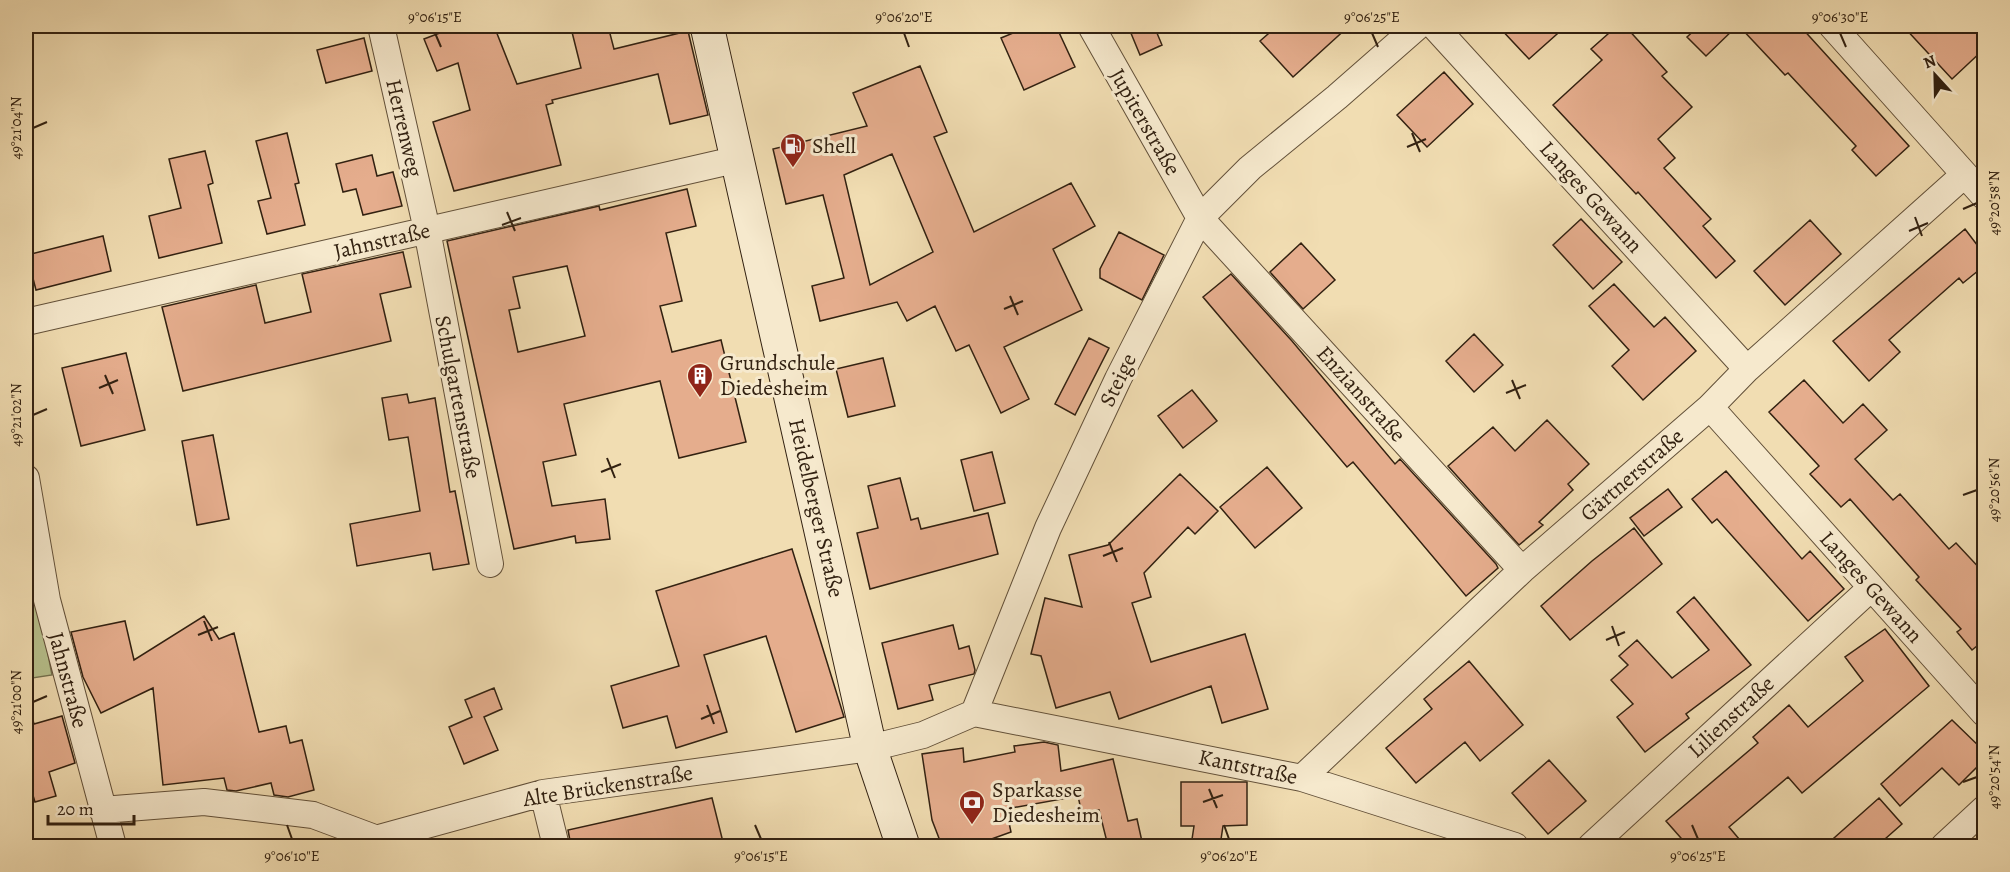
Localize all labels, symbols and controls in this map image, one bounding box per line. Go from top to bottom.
text: 9°06'15"E [408,7,462,27]
text: 9°06'20"E [875,7,933,27]
text: 9°06'25"E [1344,7,1400,27]
text: 9°06'30"E [1812,7,1868,27]
north arrow [1905,45,1965,105]
text: N [1920,50,1940,74]
street label: Jupiterstraße [1102,63,1188,181]
street label: Herrenweg [378,76,430,180]
text: 49°21'04"N [6,96,26,160]
fuel station icon: Shell [778,131,808,169]
place label: Shell [812,131,856,161]
street label: Langes Gewann [1533,135,1649,259]
text: 49°20'58"N [1984,170,2004,235]
street label: Jahnstraße [331,215,433,267]
street label: Schulgartenstraße [427,313,489,481]
street label: Enzianstraße [1310,339,1412,449]
place label: Grundschule Diedesheim [720,348,835,403]
street label: Steige [1092,348,1144,412]
building icon: Grundschule Diedesheim [685,361,715,399]
text: 49°21'02"N [6,383,26,447]
street label: Heidelberger Straße [781,416,851,600]
street label: Gärtnerstraße [1574,422,1690,528]
text: 49°20'56"N [1984,458,2004,522]
street label: Langes Gewann [1813,525,1929,649]
street label: Jahnstraße [41,629,95,731]
street label: Lilienstraße [1681,669,1781,765]
text: 49°21'00"N [6,670,26,734]
street label: Kantstraße [1196,742,1300,792]
text: 49°20'54"N [1984,745,2004,809]
street label: Alte Brückenstraße [520,758,695,814]
place label: Sparkasse Diedesheim [992,775,1100,830]
scale bar [48,788,134,826]
bank icon: Sparkasse Diedesheim [957,788,987,826]
text: 20 m [57,797,94,821]
text: 9°06'10"E [264,846,320,866]
text: 9°06'15"E [734,846,788,866]
text: 9°06'20"E [1200,846,1258,866]
text: 9°06'25"E [1670,846,1726,866]

